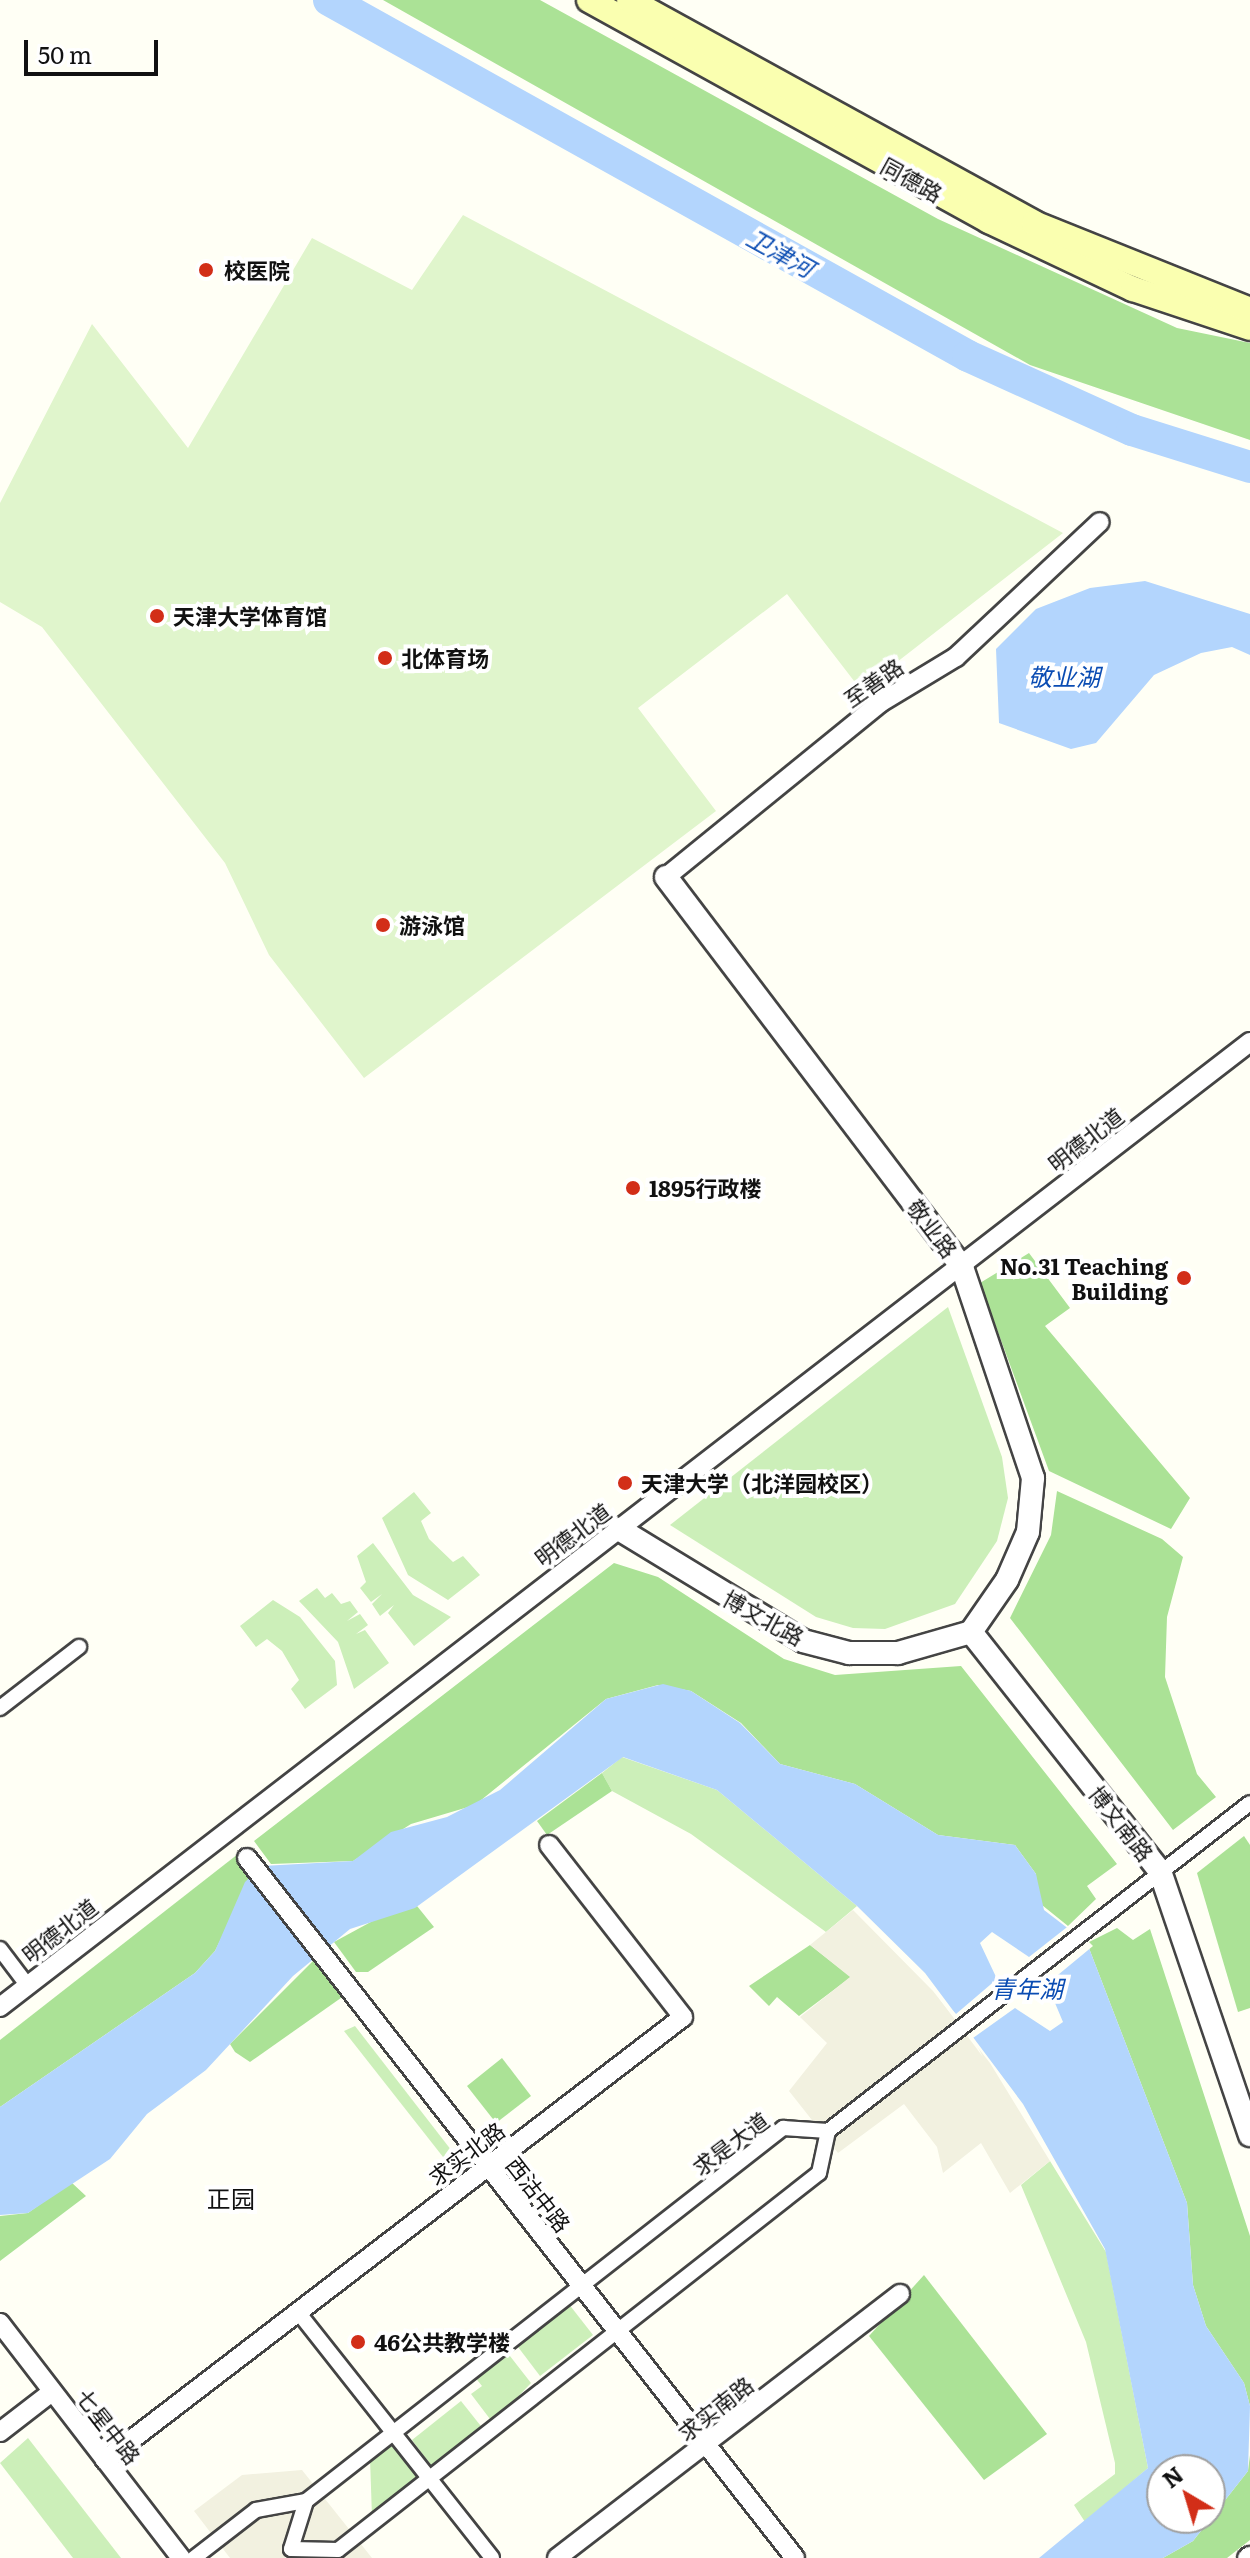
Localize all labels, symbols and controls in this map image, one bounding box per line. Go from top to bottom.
scale bar [28,24,162,74]
text: 50 m [38,36,92,71]
street label: 同德路 [877,151,947,207]
water label: 卫津河 [743,222,819,282]
place label: 校医院 [224,257,290,283]
marker: 校医院 [195,259,217,281]
place label: 天津大学体育馆 [173,603,327,629]
marker: 天津大学体育馆 [148,607,166,625]
place label: 北体育场 [401,645,489,671]
marker: 北体育场 [376,649,394,667]
street label: 至善路 [838,652,908,712]
water label: 敬业湖 [1028,662,1100,690]
place label: 游泳馆 [399,912,465,938]
marker: 游泳馆 [374,916,392,934]
street label: 明德北道 [1042,1102,1128,1176]
place label: 1895行政楼 [649,1175,761,1201]
marker: 1895行政楼 [624,1179,642,1197]
street label: 敬业路 [903,1194,963,1262]
place label: No.31 Teaching Building [1000,1252,1168,1304]
marker: No.31 Teaching Building [1175,1269,1193,1287]
place label: 天津大学（北洋园校区） [641,1470,883,1496]
marker: 天津大学（北洋园校区） [616,1474,634,1492]
street label: 明德北道 [529,1497,615,1571]
street label: 博文北路 [719,1584,809,1650]
street label: 博文南路 [1085,1780,1159,1866]
street label: 明德北道 [16,1893,102,1967]
water label: 青年湖 [991,1974,1063,2002]
street label: 求是大道 [687,2106,773,2180]
street label: 求实北路 [423,2116,509,2190]
street label: 西沽中路 [502,2151,576,2237]
district label: 正园 [207,2184,255,2212]
place label: 46公共教学楼 [374,2329,510,2355]
marker: 46公共教学楼 [349,2333,367,2351]
street label: 求实南路 [672,2371,758,2445]
street label: 七星中路 [72,2383,146,2469]
north arrow [1146,2454,1226,2534]
text: N [1155,2458,1190,2495]

